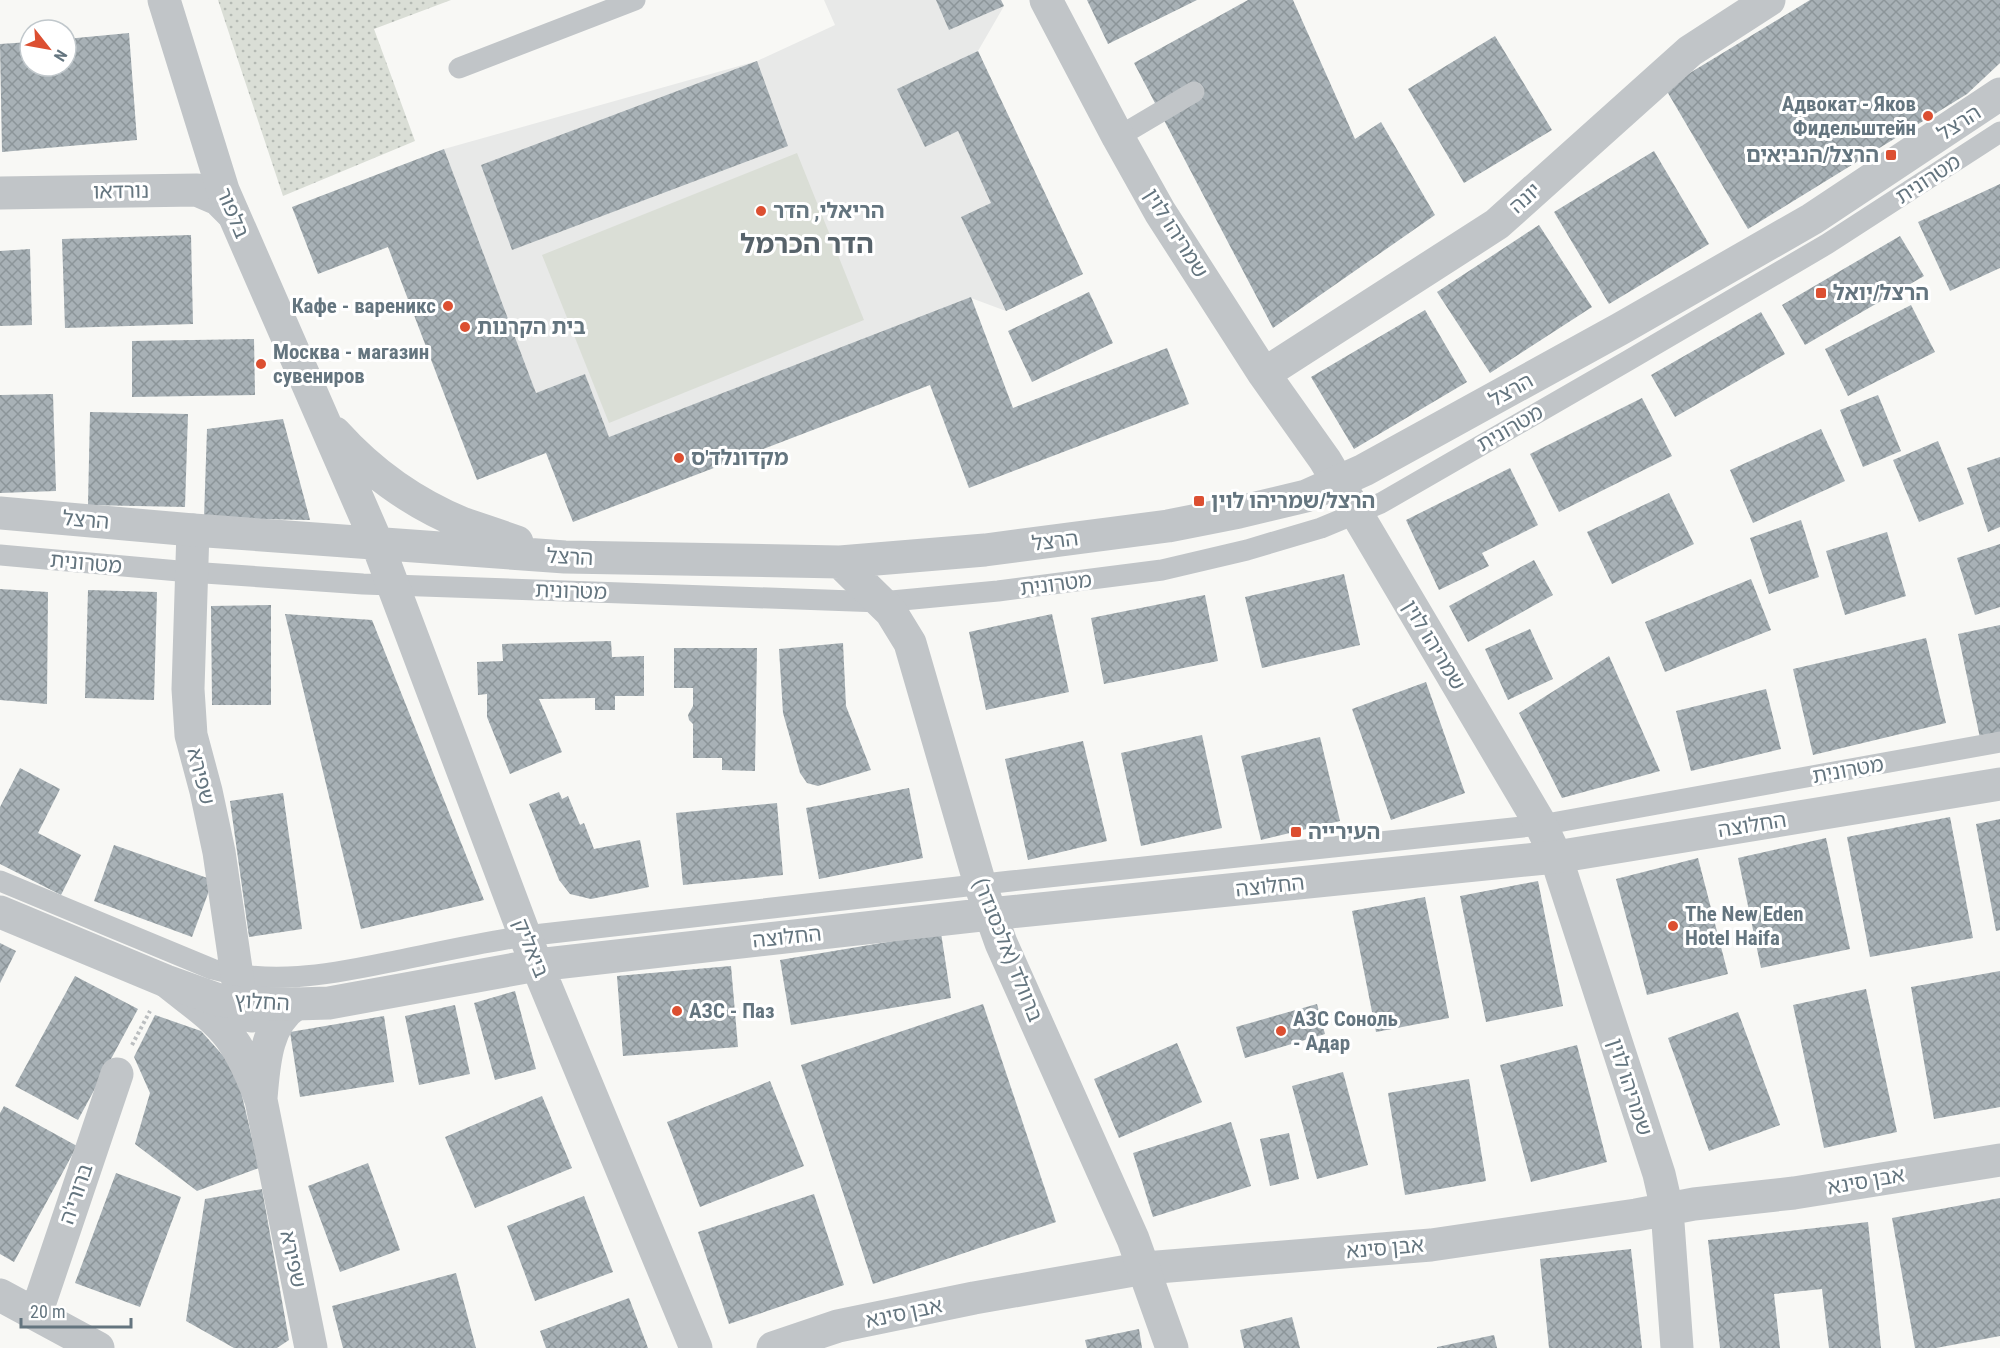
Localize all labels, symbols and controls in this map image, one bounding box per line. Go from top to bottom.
north arrow [18,18,78,78]
text: N [50,46,71,65]
place label: Адвокат - Яков Фидельштейн [1782,92,1916,140]
street label: הרצל [1933,100,1985,146]
marker: Адвокат - Яков Фидельштейн [1921,109,1935,123]
place label: הרצל/הנביאים [1746,143,1879,167]
marker: הרצל/הנביאים [1884,148,1898,162]
street label: מטרונית [1891,149,1965,209]
street label: יונה [1504,178,1546,218]
street label: נורדאו [93,179,149,203]
street label: בלפור [212,184,254,242]
street label: שמריהו לוין [1139,184,1213,282]
place label: הריאלי, הדר [773,199,884,223]
marker: הריאלי, הדר [754,204,768,218]
district label: הדר הכרמל [740,228,874,260]
place label: הרצל/יואל [1833,281,1929,305]
marker: הרצל/יואל [1814,286,1828,300]
place label: Кафе - вареникс [292,294,436,318]
marker: Кафе - вареникс [441,299,455,313]
place label: בית הקרנות [477,315,586,339]
marker: בית הקרנות [458,320,472,334]
place label: Москва - магазин сувениров [273,340,429,388]
marker: Москва - магазин сувениров [254,357,268,371]
street label: הרצל [1485,368,1537,412]
street label: מטרונית [1473,400,1547,456]
place label: מקדונלד'ס [691,446,789,470]
marker: מקדונלד'ס [672,451,686,465]
place label: הרצל/שמריהו לוין [1211,489,1375,513]
marker: הרצל/שמריהו לוין [1192,494,1206,508]
street label: הרצל [62,506,110,534]
street label: הרצל [1030,526,1080,556]
street label: הרצל [546,544,594,570]
street label: מטרונית [49,548,123,578]
street label: מטרונית [1019,568,1093,600]
street label: מטרונית [535,578,608,604]
street label: שמריהו לוין [1398,596,1470,694]
street label: שפירא [182,745,220,807]
street label: מטרונית [1810,752,1886,788]
street label: החלוצה [1716,808,1788,842]
place label: העירייה [1308,820,1380,844]
marker: העירייה [1289,825,1303,839]
street label: החלוצה [1234,870,1306,902]
street label: ברוולד (אלכסנדר) [968,875,1048,1025]
place label: The New Eden Hotel Haifa [1685,902,1804,950]
street label: ביאליק [508,915,554,981]
marker: The New Eden Hotel Haifa [1666,919,1680,933]
street label: החלוצה [751,921,823,953]
street label: החלוץ [234,989,290,1015]
place label: АЗС - Паз [689,999,774,1023]
marker: АЗС - Паз [670,1004,684,1018]
place label: АЗС Соноль - Адар [1293,1007,1398,1055]
marker: АЗС Соноль - Адар [1274,1024,1288,1038]
street label: שמריהו לוין [1603,1035,1657,1139]
street label: ברורי'ה [54,1161,98,1227]
street label: אבן סינא [1826,1162,1906,1200]
street label: שפירא [275,1228,311,1290]
street label: אבן סינא [1345,1233,1425,1263]
scale bar [21,1291,130,1329]
street label: אבן סינא [863,1293,945,1333]
text: 20 m [30,1301,65,1322]

